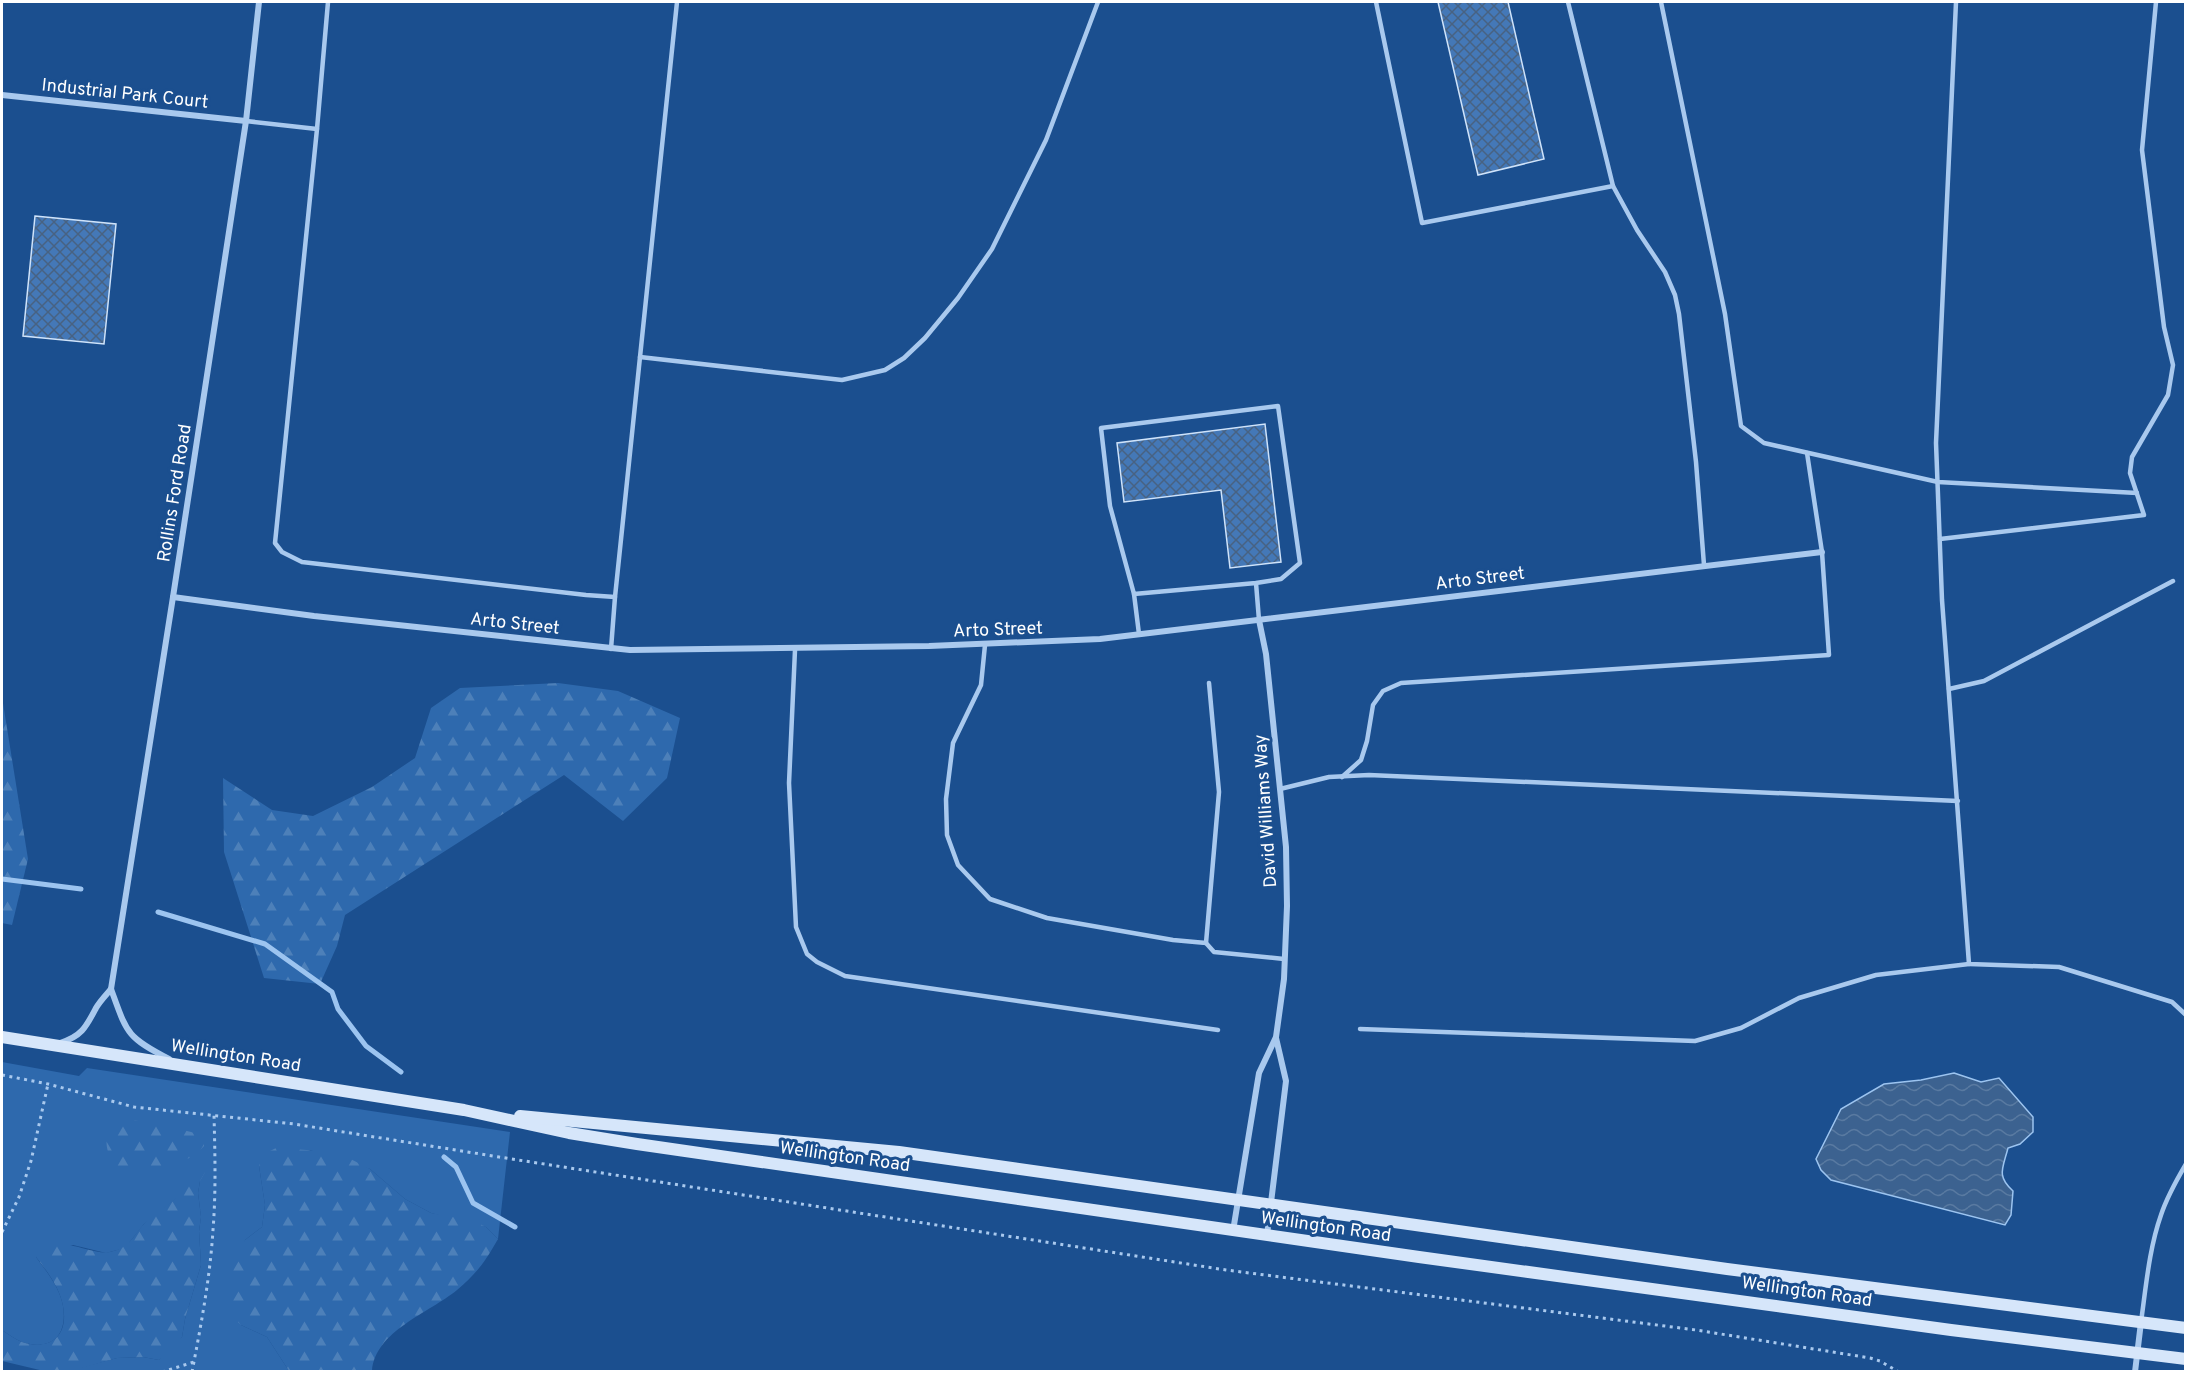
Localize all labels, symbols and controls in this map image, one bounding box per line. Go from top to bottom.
street label: Industrial Park Court [40,74,209,115]
street label: Rollins Ford Road [153,423,198,564]
street label: Arto Street [1434,563,1526,596]
street label: Arto Street [469,608,561,641]
street label: Arto Street [953,617,1043,644]
street label: David Williams Way [1250,733,1283,888]
street label: Wellington Road [169,1035,303,1078]
street label: Wellington Road [778,1137,912,1178]
street label: Wellington Road [1259,1207,1393,1248]
street label: Wellington Road [1740,1272,1874,1313]

